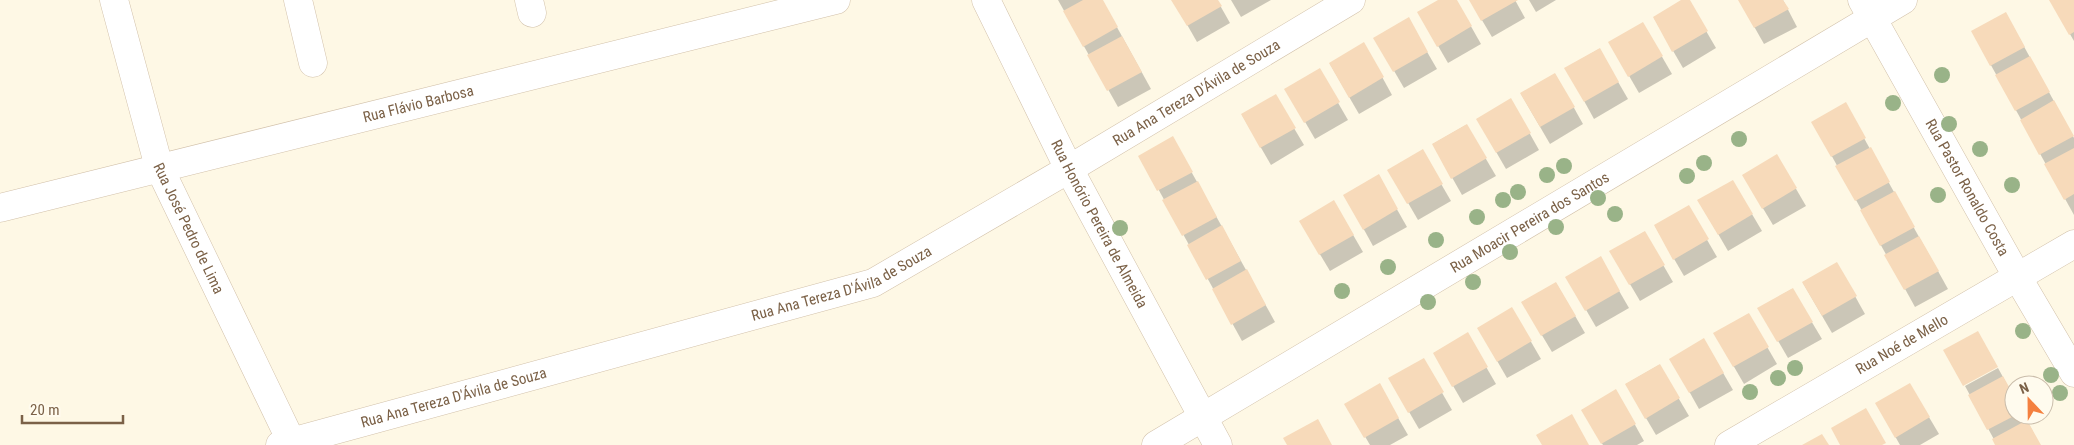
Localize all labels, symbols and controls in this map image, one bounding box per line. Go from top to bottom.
street label: Rua Ana Tereza D'Ávila de Souza [1109,36,1283,150]
street label: Rua Flávio Barbosa [361,82,475,126]
street label: Rua Pastor Ronaldo Costa [1922,116,2013,259]
street label: Rua Honório Pereira de Almeida [1047,137,1151,311]
street label: Rua José Pedro de Lima [149,160,228,297]
street label: Rua Moacir Pereira dos Santos [1447,168,1612,277]
street label: Rua Ana Tereza D'Ávila de Souza [749,242,935,325]
street label: Rua Noé de Mello [1852,310,1951,378]
street label: Rua Ana Tereza D'Ávila de Souza [359,364,549,432]
north arrow [2004,375,2054,425]
text: N [2017,379,2031,397]
scale bar [22,392,124,424]
text: 20 m [30,401,60,419]

